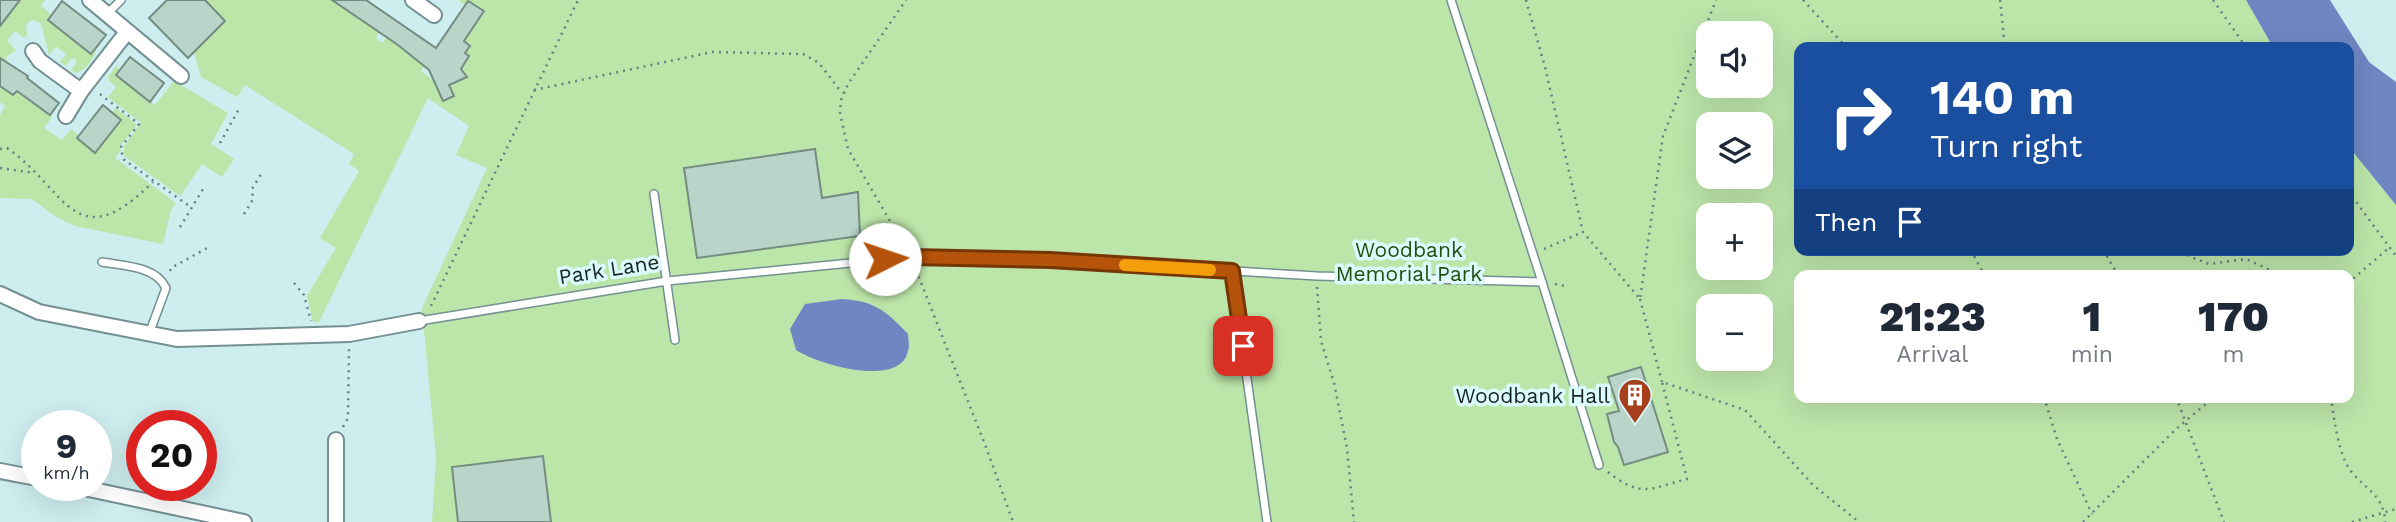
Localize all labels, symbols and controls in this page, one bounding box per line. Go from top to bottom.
map controls [1696,21,1773,371]
button: sound [1696,21,1773,98]
text: 140 m [1930,68,2074,126]
icon: right [1815,70,1906,161]
button: layers [1696,112,1773,189]
text: Turn right [1930,127,2082,165]
button: + [1696,203,1773,280]
icon: arrive [1891,203,1929,241]
text: Then [1815,207,1877,237]
position arrow [848,222,922,296]
park label: Woodbank Memorial Park [1336,237,1482,286]
street label: Park Lane [557,249,661,289]
text: 21:23 [1879,292,1986,341]
text: 1 [2083,292,2101,341]
text: 170 [2198,292,2269,341]
button: − [1696,294,1773,371]
pin [1213,316,1273,376]
icon: arrive [1224,327,1262,365]
text: Arrival [1897,341,1968,368]
text: min [2071,341,2113,368]
text: m [2223,341,2245,368]
building icon: Woodbank Hall [1616,376,1654,425]
place label: Woodbank Hall [1455,383,1611,408]
speed limit sign: 20 [126,410,217,501]
text: 9 [56,425,77,467]
text: km/h [43,462,90,483]

